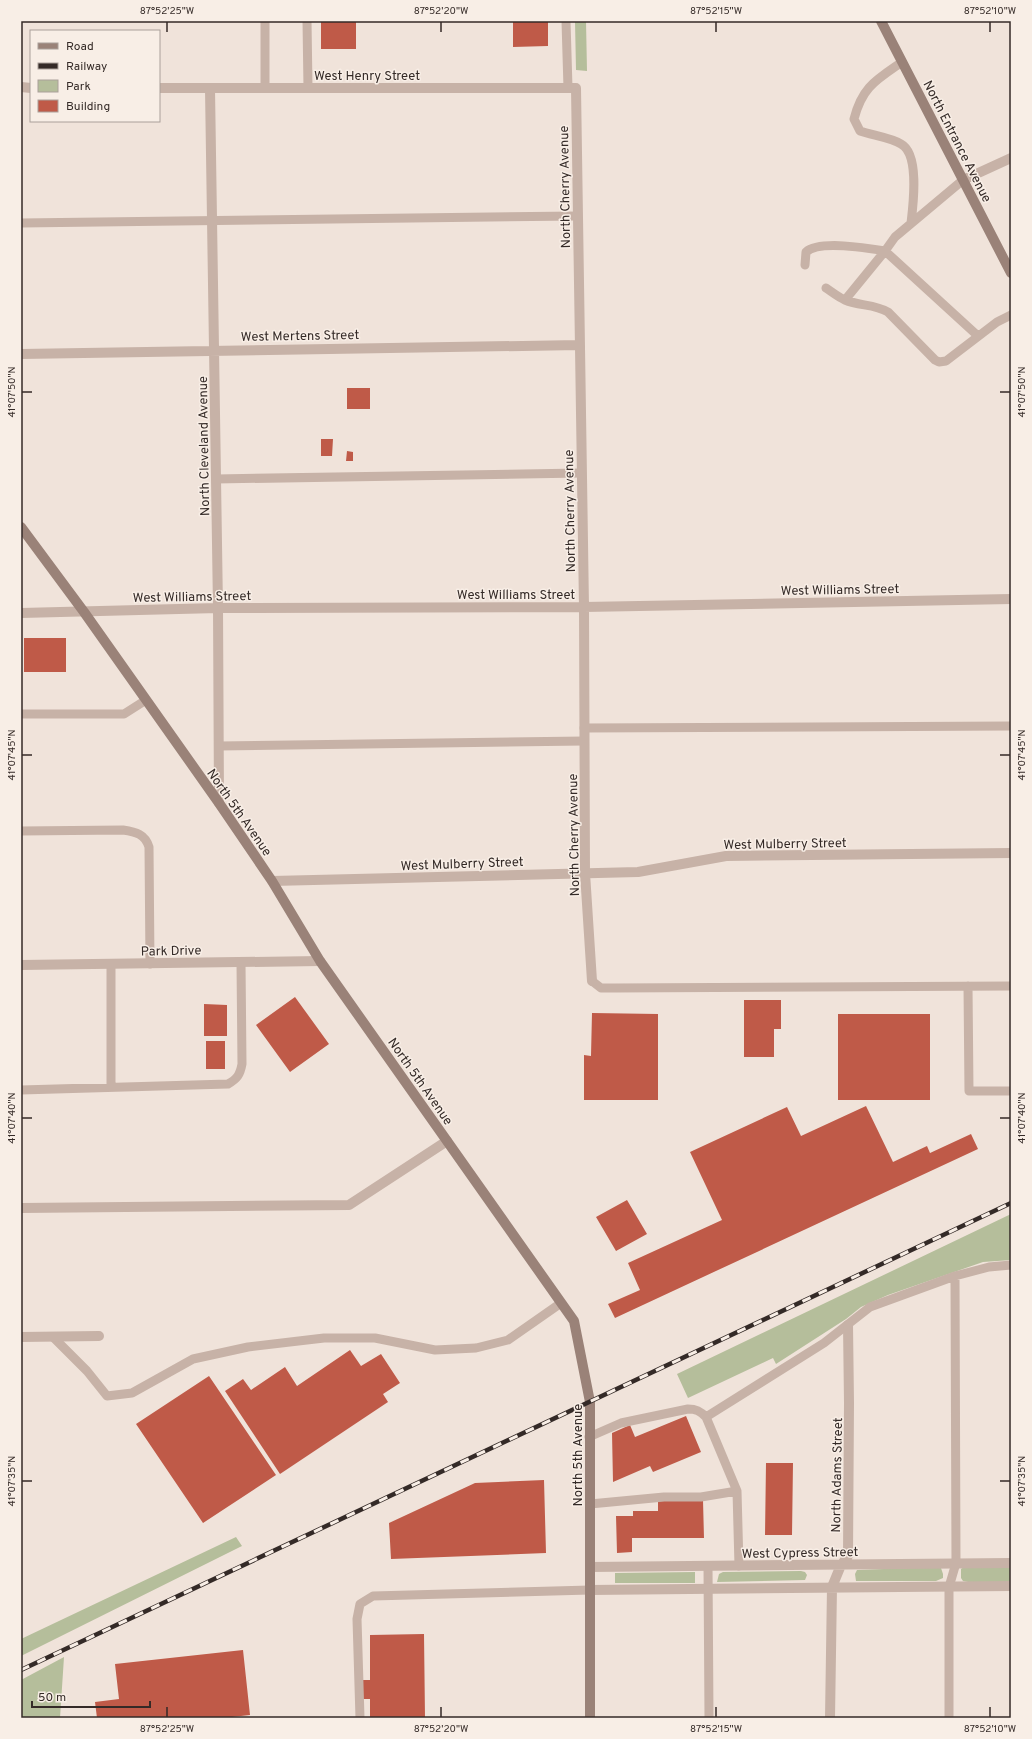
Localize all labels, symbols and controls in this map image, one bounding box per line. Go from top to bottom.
text: 87°52'25"W [140,5,194,18]
text: 87°52'20"W [414,5,468,18]
text: 87°52'15"W [690,5,742,18]
text: 87°52'10"W [964,5,1016,18]
legend [30,30,160,122]
text: Road [66,39,94,55]
text: Railway [66,59,107,75]
street label: West Henry Street [314,69,420,85]
street label: North Entrance Avenue [918,78,994,206]
text: Park [66,79,91,95]
text: Building [66,99,110,115]
street label: North Cherry Avenue [557,125,575,248]
street label: West Mertens Street [241,328,359,346]
text: 41°07'50"N [6,366,19,418]
text: 41°07'50"N [1016,366,1029,418]
street label: North Cleveland Avenue [196,376,214,516]
street label: North Cherry Avenue [562,449,580,572]
street label: West Williams Street [781,582,899,600]
street label: West Williams Street [457,588,575,604]
street label: West Williams Street [133,589,251,607]
text: 41°07'45"N [6,729,19,781]
text: 41°07'45"N [1016,729,1029,781]
street label: North 5th Avenue [202,766,274,860]
street label: North Cherry Avenue [566,773,584,896]
street label: West Mulberry Street [723,836,847,854]
street label: West Mulberry Street [400,855,524,875]
street label: Park Drive [141,943,202,961]
street label: North 5th Avenue [383,1035,455,1129]
text: 41°07'40"N [6,1092,19,1144]
text: 41°07'40"N [1016,1092,1029,1144]
street label: North 5th Avenue [571,1404,587,1506]
street label: North Adams Street [829,1417,847,1533]
text: 41°07'35"N [6,1456,19,1506]
text: 41°07'35"N [1016,1456,1029,1506]
street label: West Cypress Street [742,1545,859,1563]
scale bar [32,1683,150,1709]
text: 50 m [38,1690,66,1706]
text: 87°52'25"W [140,1723,194,1736]
text: 87°52'20"W [414,1723,468,1736]
text: 87°52'15"W [690,1723,742,1736]
text: 87°52'10"W [964,1723,1016,1736]

